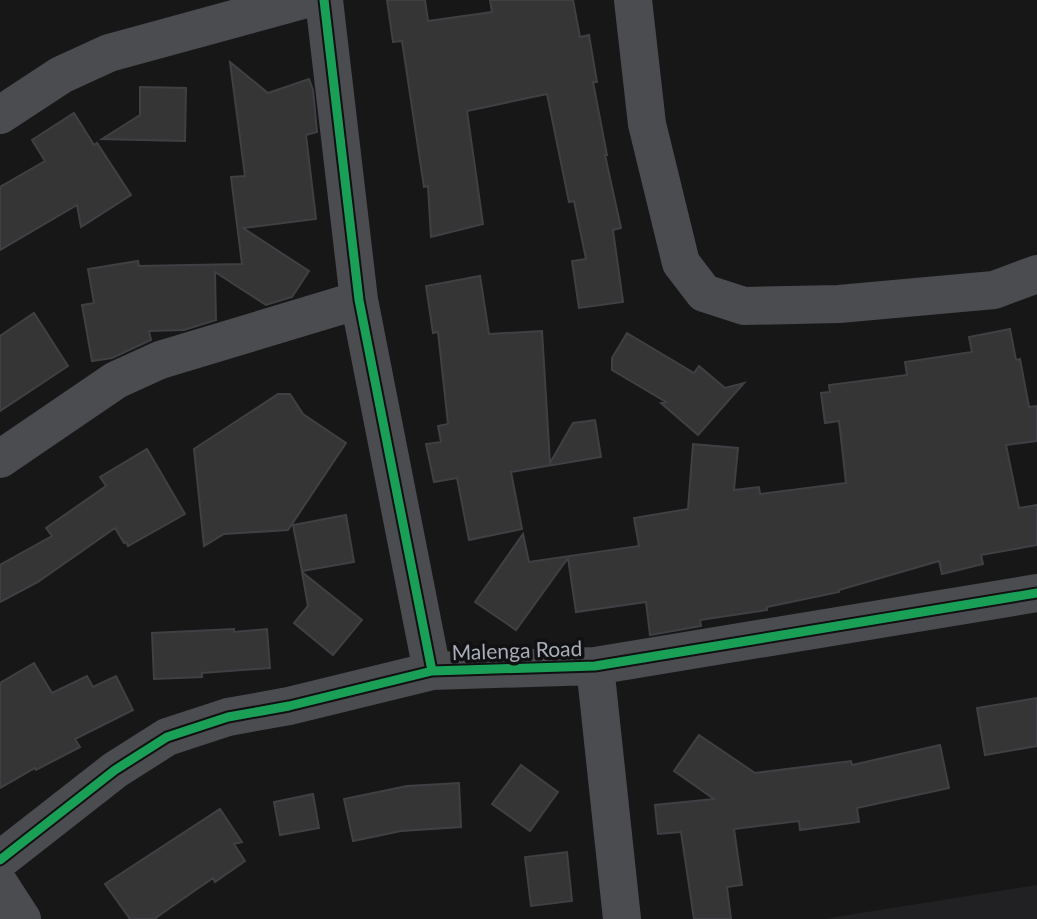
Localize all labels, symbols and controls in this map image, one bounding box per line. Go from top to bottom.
street label: Malenga Road [451,635,583,664]

